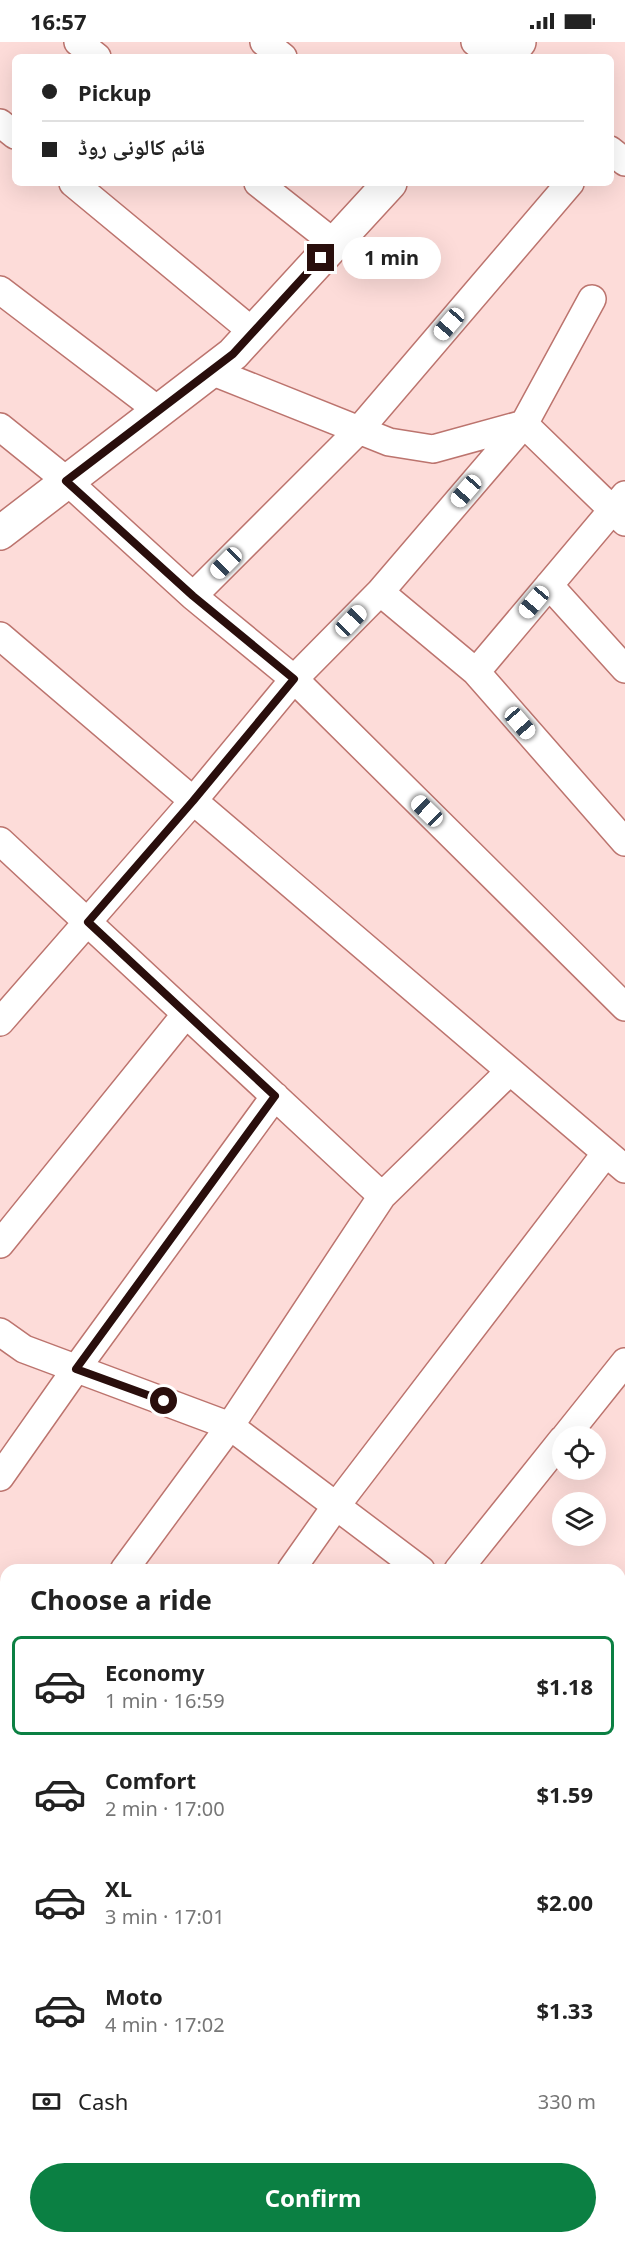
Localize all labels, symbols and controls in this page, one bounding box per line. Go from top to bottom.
text: 16:57 [30,6,87,36]
text: Pickup [78,77,151,107]
text: قائم کالونی روڈ [78,131,205,161]
callout: 1 min [342,237,441,279]
route end [307,244,334,271]
text: 1 min [364,244,419,271]
car [430,305,468,343]
car [447,472,485,510]
car [207,544,245,582]
car [516,582,552,622]
car [332,602,370,640]
car [501,704,539,742]
car [408,792,446,830]
route start [150,1387,177,1414]
map controls [552,1426,606,1546]
button: locate [552,1426,606,1480]
button: layers [552,1492,606,1546]
text: Choose a ride [30,1581,212,1618]
text: Economy [105,1657,204,1687]
icon: car [33,1659,87,1713]
text: $1.18 [536,1671,593,1701]
text: 1 min · 16:59 [105,1687,225,1714]
text: Comfort [105,1765,196,1795]
icon: car [33,1767,87,1821]
text: $1.59 [536,1779,593,1809]
text: 2 min · 17:00 [105,1795,225,1822]
text: XL [105,1873,132,1903]
icon: car [33,1875,87,1929]
text: $2.00 [536,1887,593,1917]
text: 3 min · 17:01 [105,1903,225,1930]
text: Moto [105,1981,163,2011]
icon: car [33,1983,87,2037]
text: $1.33 [536,1995,593,2025]
text: 4 min · 17:02 [105,2011,225,2038]
icon: cash [30,2085,63,2118]
text: Cash [78,2086,128,2116]
text: 330 m [538,2088,596,2115]
button: Confirm [30,2163,596,2232]

